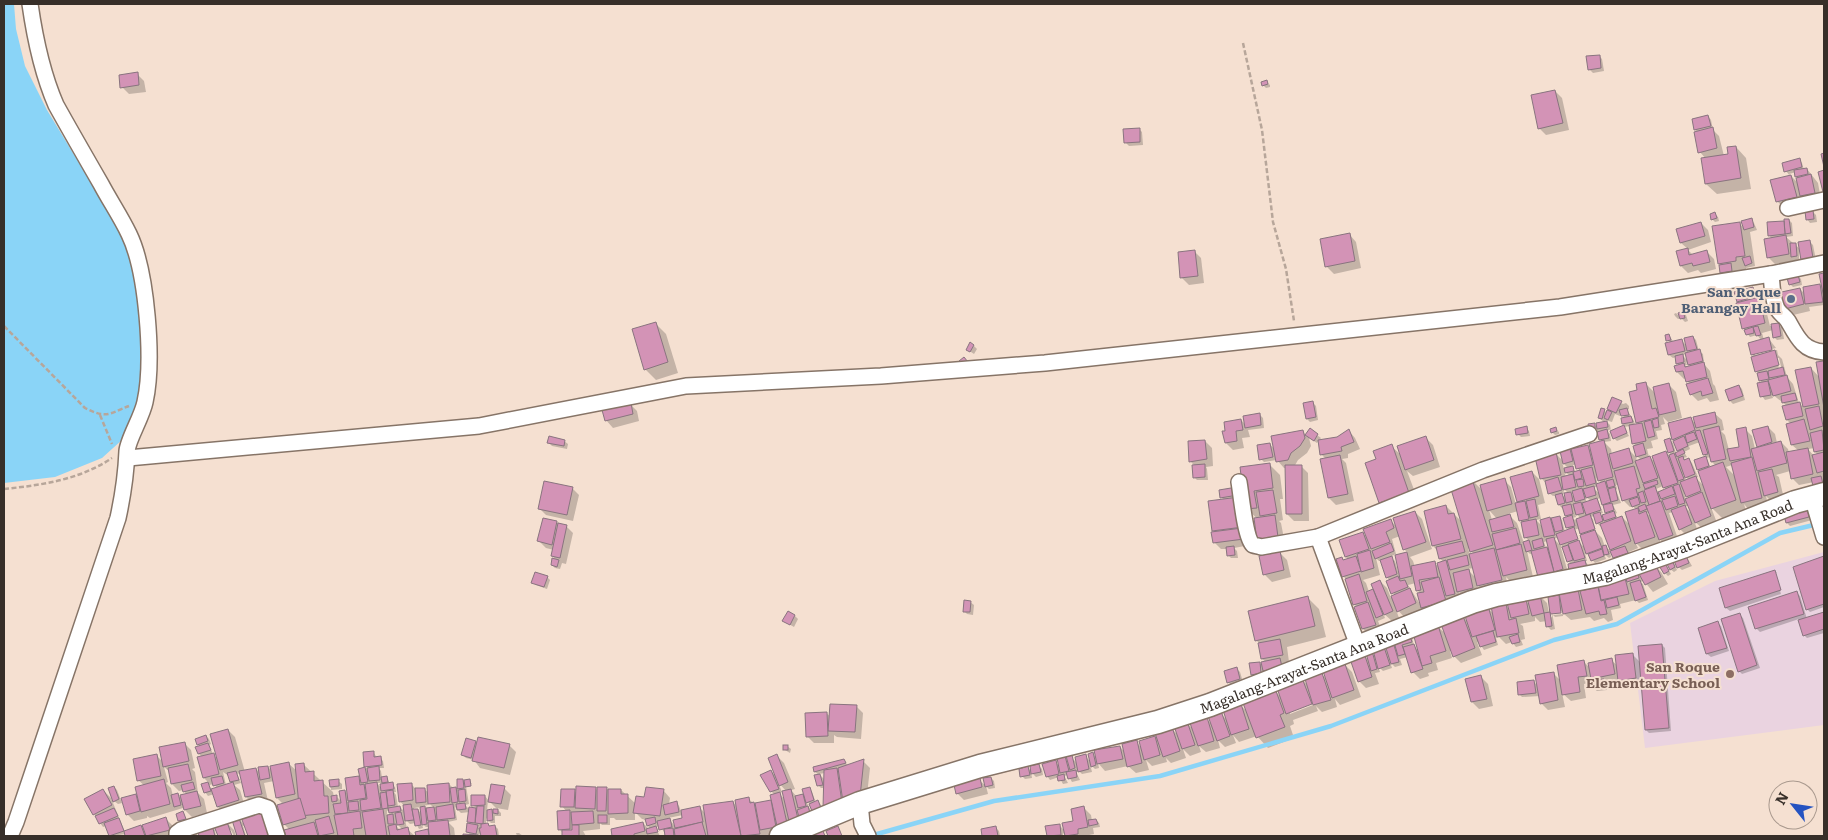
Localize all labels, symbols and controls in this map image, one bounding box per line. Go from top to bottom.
place label: San Roque Barangay Hall [1681,281,1781,317]
marker: San Roque Barangay Hall [1785,293,1797,305]
street label: Magalang-Arayat-Santa Ana Road [1580,494,1796,588]
street label: Magalang-Arayat-Santa Ana Road [1197,618,1412,718]
place label: San Roque Elementary School [1586,656,1720,692]
marker: San Roque Elementary School [1724,668,1736,680]
north arrow [1768,780,1818,830]
text: N [1769,788,1793,808]

